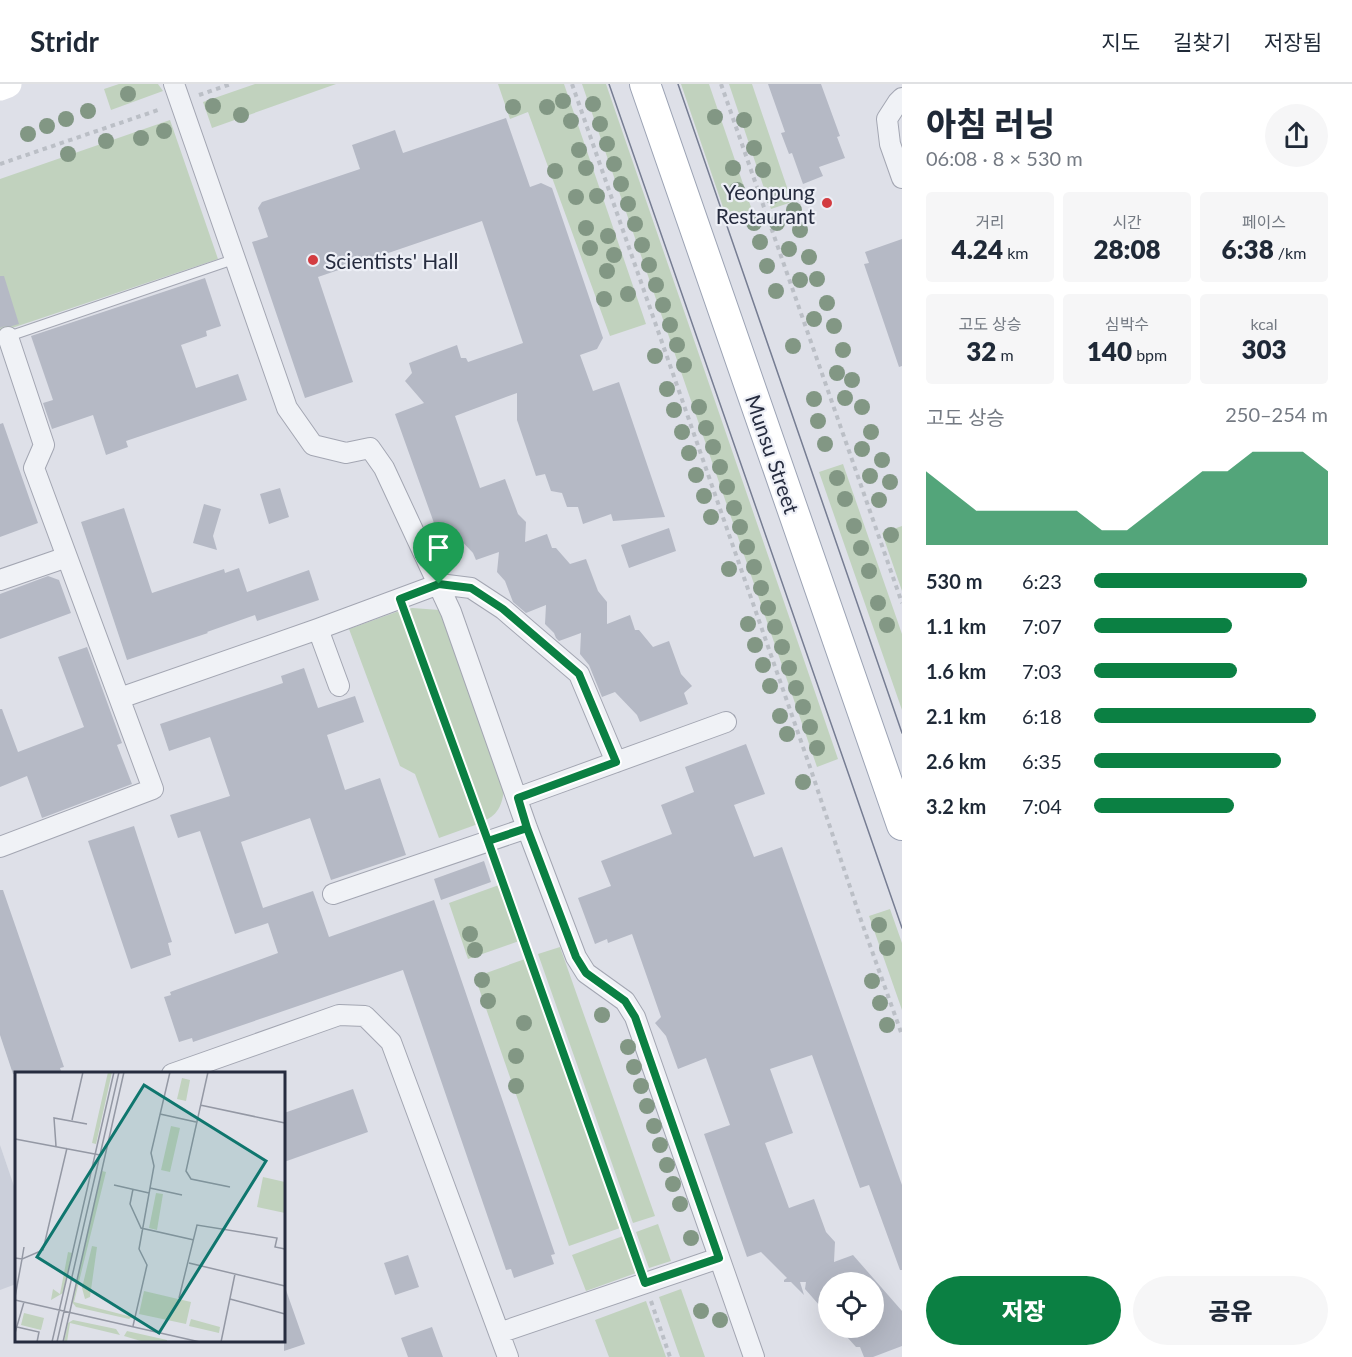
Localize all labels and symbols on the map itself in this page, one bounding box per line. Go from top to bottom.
place label: Yeonpung Restaurant [716,179,815,228]
marker: Yeonpung Restaurant [820,196,834,210]
place label: Scientists' Hall [325,248,458,273]
marker: Scientists' Hall [306,253,320,267]
street label: Munsu Street [741,391,805,517]
pin [413,522,464,584]
inset map [15,1072,285,1342]

